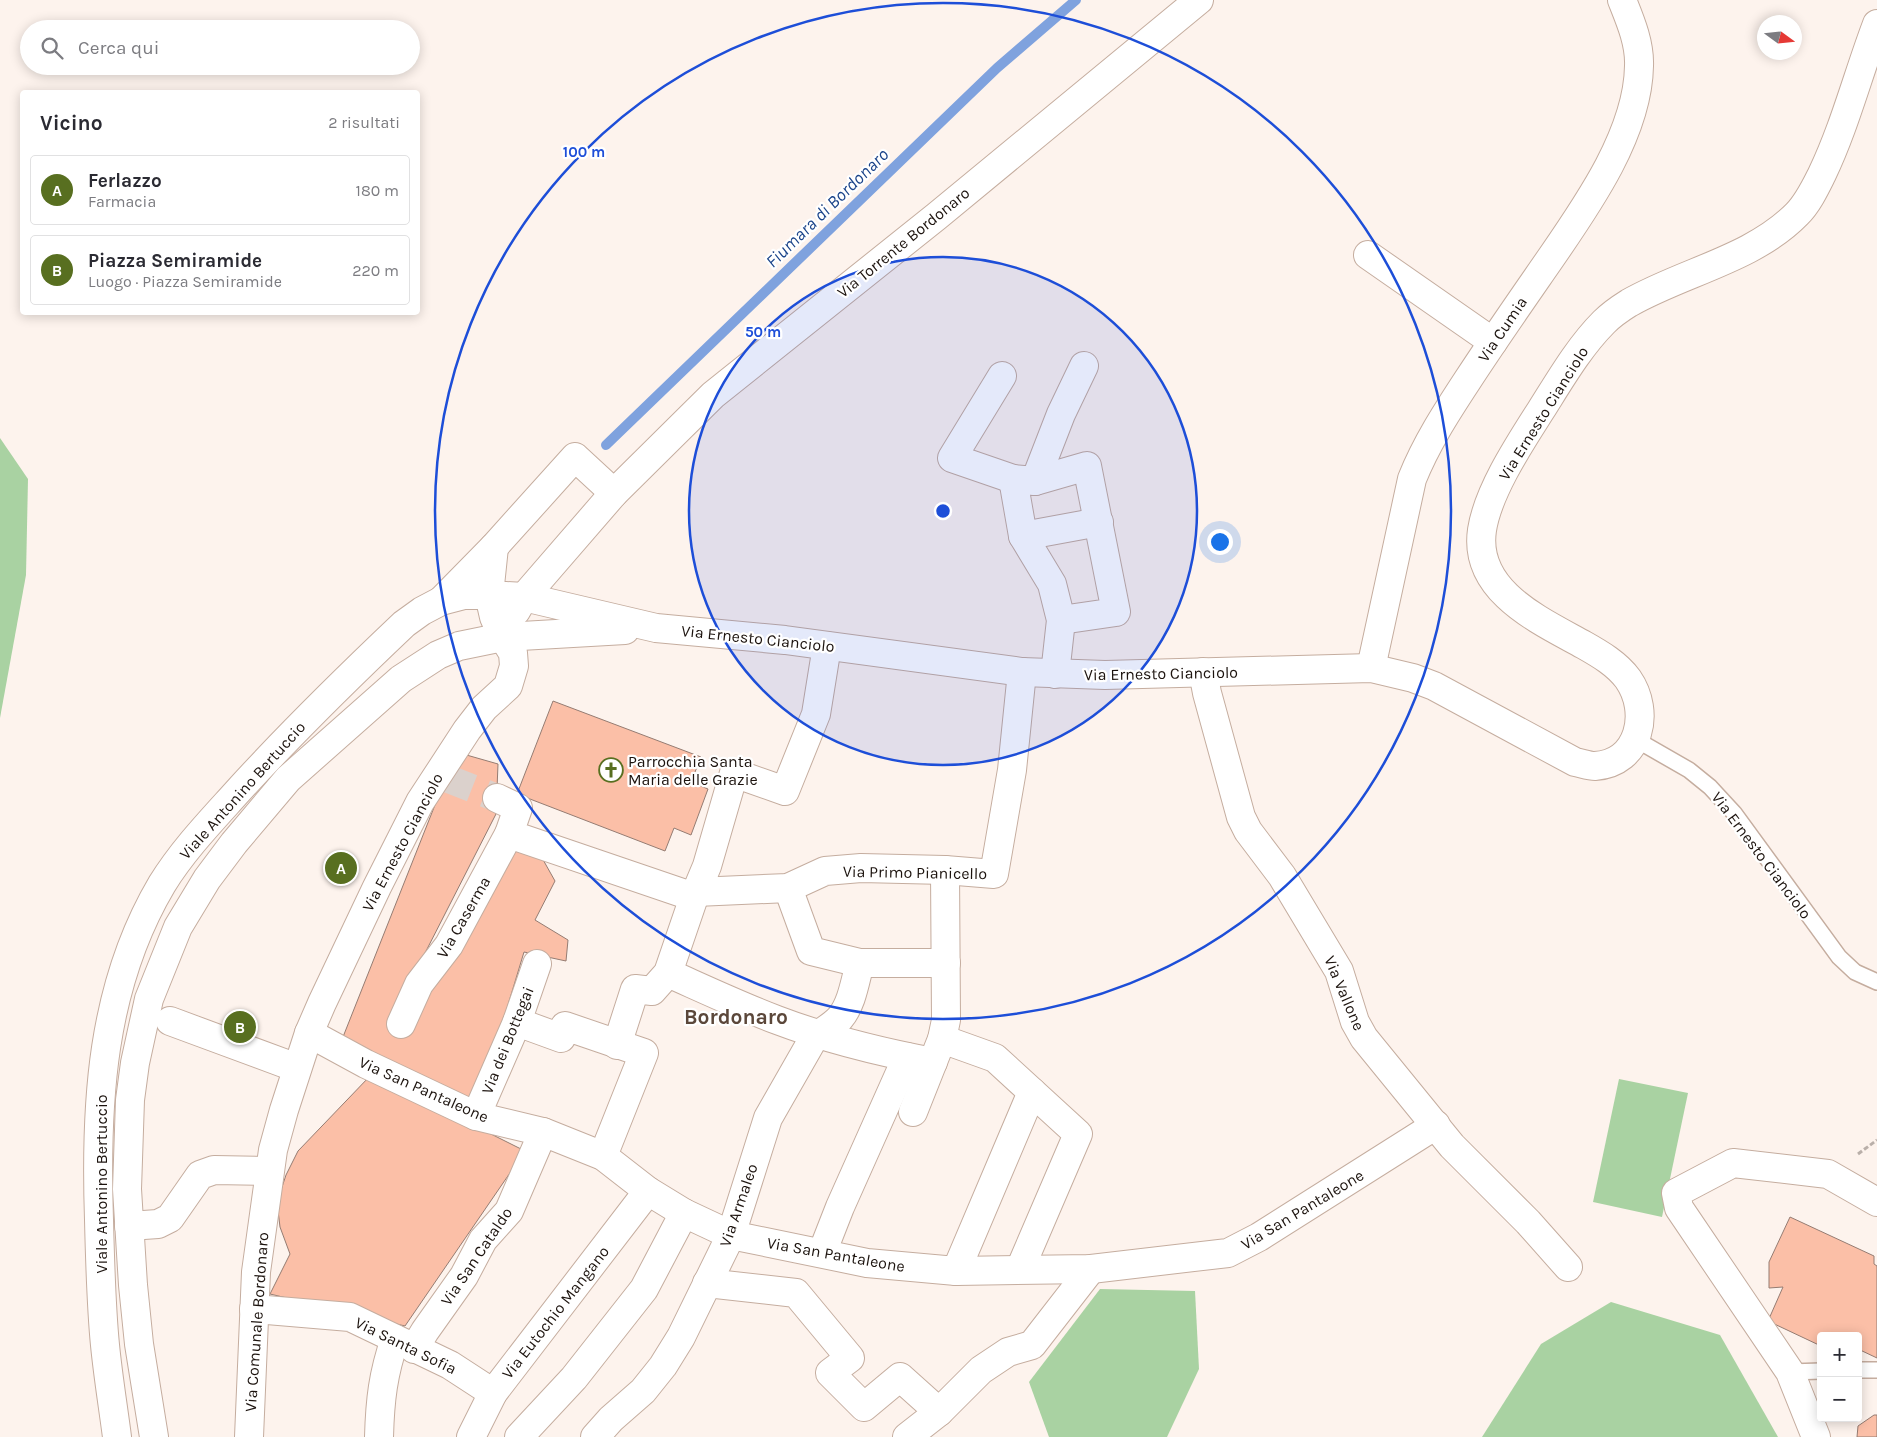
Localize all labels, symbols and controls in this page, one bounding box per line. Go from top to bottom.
north arrow [1757,15,1802,60]
search box [20,20,420,75]
icon: search [38,34,66,62]
text: Cerca qui [78,37,159,59]
text: Vicino [40,111,103,135]
text: 2 risultati [328,113,400,132]
text: 100 m [563,143,605,161]
water label: Fiumara di Bordonaro [761,144,893,272]
text: Ferlazzo [88,170,162,192]
text: A [52,181,62,200]
text: 180 m [356,181,399,200]
street label: Via Torrente Bordonaro [833,183,973,302]
text: Farmacia [88,192,156,211]
text: Piazza Semiramide [88,250,262,272]
text: B [52,261,62,280]
text: 220 m [352,261,399,280]
text: Luogo · Piazza Semiramide [88,272,282,291]
street label: Via Cumia [1474,293,1531,365]
text: 50 m [745,323,781,341]
street label: Via Ernesto Cianciolo [1495,343,1592,484]
centre of rings [934,502,952,520]
your location [1207,529,1233,555]
street label: Via Ernesto Cianciolo [680,621,836,656]
street label: Via Ernesto Cianciolo [1084,663,1238,684]
street label: Viale Antonino Bertuccio [175,717,309,863]
place label: Parrocchia Santa Maria delle Grazie [628,752,758,789]
church icon: Parrocchia Santa Maria delle Grazie [598,757,624,783]
street label: Via Ernesto Cianciolo [358,770,447,915]
street label: Via Ernesto Cianciolo [1708,788,1816,923]
pin: A [325,849,357,887]
street label: Via Primo Pianicello [843,862,987,883]
street label: Via Caserma [432,873,494,961]
street label: Via Vallone [1320,953,1369,1033]
street label: Via dei Bottegai [477,984,538,1097]
district label: Bordonaro [684,1005,788,1029]
pin: B [224,1008,256,1046]
street label: Via San Pantaleone [356,1052,492,1127]
street label: Viale Antonino Bertuccio [92,1095,111,1273]
street label: Via Armaleo [715,1161,762,1249]
street label: Via San Pantaleone [1237,1165,1367,1254]
street label: Via San Cataldo [437,1204,516,1309]
street label: Via Comunale Bordonaro [241,1231,272,1413]
street label: Via San Pantaleone [765,1233,906,1276]
street label: Via Eutochio Mangano [498,1242,613,1382]
street label: Via Santa Sofia [352,1313,460,1378]
map controls [1817,1332,1862,1422]
button: + [1817,1332,1862,1377]
button: − [1817,1377,1862,1422]

